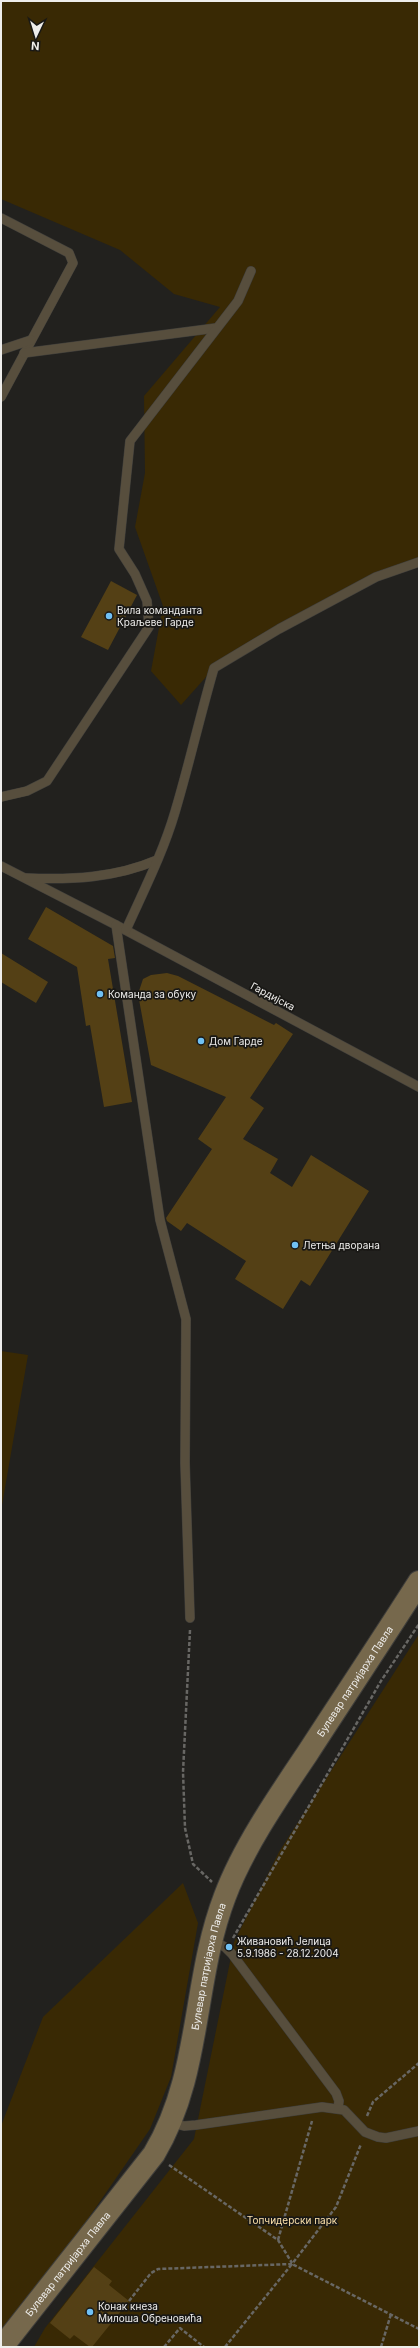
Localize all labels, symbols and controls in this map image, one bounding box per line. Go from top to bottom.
north arrow [16,16,56,56]
text: N [31,39,40,53]
place label: Вила команданта Краљеве Гарде [117,604,202,628]
marker: Вила команданта Краљеве Гарде [104,611,114,621]
street label: Гардијска [249,979,297,1013]
place label: Команда за обуку [108,988,197,1000]
marker: Команда за обуку [95,989,105,999]
place label: Дом Гарде [209,1035,263,1047]
marker: Дом Гарде [196,1036,206,1046]
place label: Летња дворана [303,1239,380,1251]
marker: Летња дворана [290,1240,300,1250]
street label: Булевар патријарха Павла [314,1624,395,1739]
street label: Булевар патријарха Павла [189,1901,228,2031]
place label: Живановић Јелица 5.9.1986 - 28.12.2004 [237,1935,339,1959]
marker: Живановић Јелица 5.9.1986 - 28.12.2004 [224,1942,234,1952]
street label: Булевар патријарха Павла [23,2209,112,2318]
park label: Топчидерски парк [247,2214,338,2226]
place label: Конак кнеза Милоша Обреновића [98,2300,202,2324]
marker: Конак кнеза Милоша Обреновића [85,2307,95,2317]

